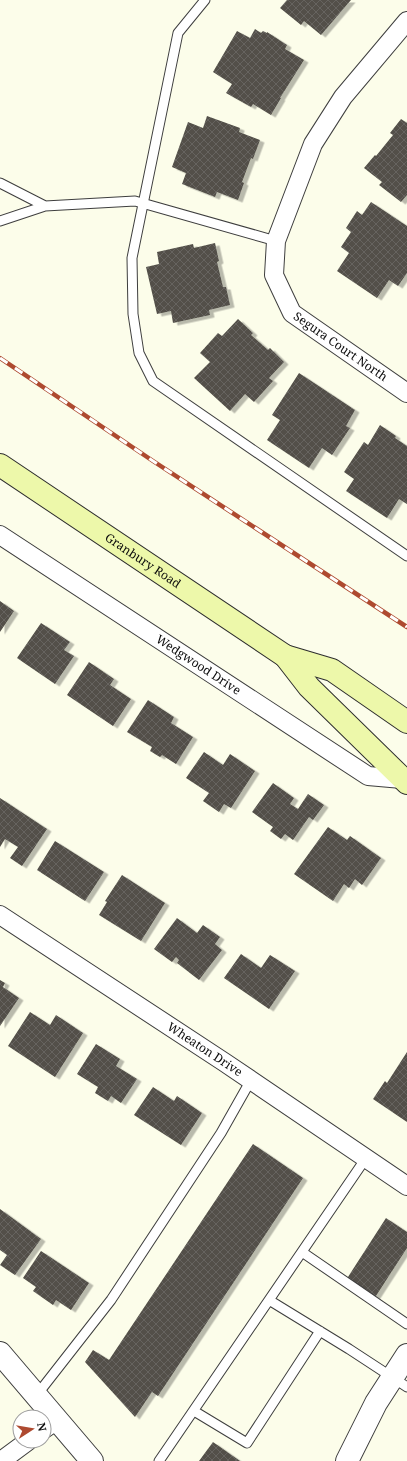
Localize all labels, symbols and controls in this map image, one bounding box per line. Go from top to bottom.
street label: Segura Court North [290,308,391,385]
street label: Granbury Road [102,529,185,592]
street label: Wedgwood Drive [153,630,244,699]
street label: Wheaton Drive [164,1018,246,1080]
north arrow [12,1409,52,1449]
text: N [34,1421,51,1433]

